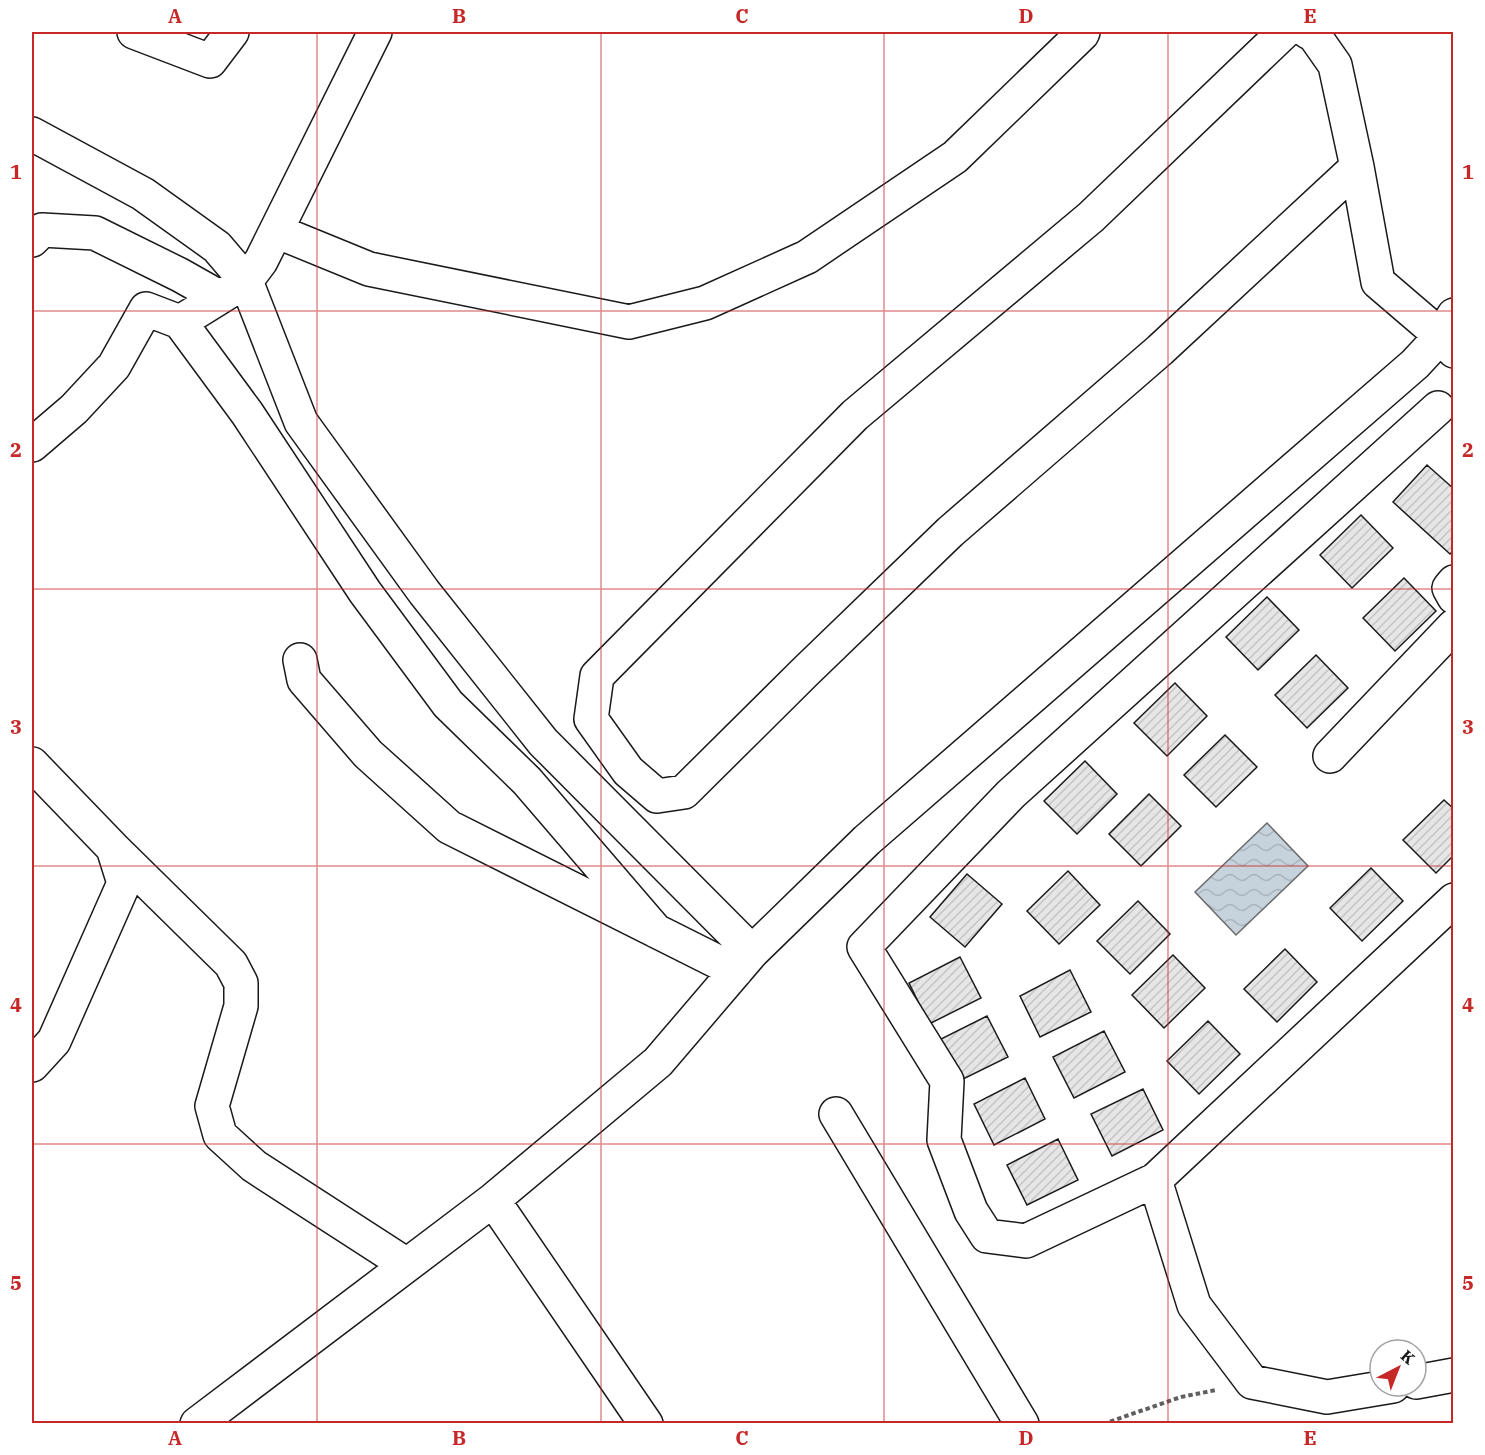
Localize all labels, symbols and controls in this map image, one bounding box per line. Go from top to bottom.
text: A [168,2,182,29]
text: B [452,2,466,29]
text: C [735,2,749,29]
text: D [1018,2,1034,29]
text: E [1303,2,1317,29]
text: 1 [10,158,22,185]
text: 1 [1462,158,1474,185]
text: 2 [10,436,22,463]
text: 2 [1462,436,1474,463]
text: 3 [10,713,22,740]
text: 3 [1462,713,1474,740]
text: 4 [10,991,22,1018]
text: 4 [1462,991,1474,1018]
text: 5 [10,1269,22,1296]
text: 5 [1462,1269,1474,1296]
north arrow [1368,1338,1428,1398]
text: K [1397,1345,1420,1369]
text: A [168,1424,182,1451]
text: B [452,1424,466,1451]
text: C [735,1424,749,1451]
text: D [1018,1424,1034,1451]
text: E [1303,1424,1317,1451]

